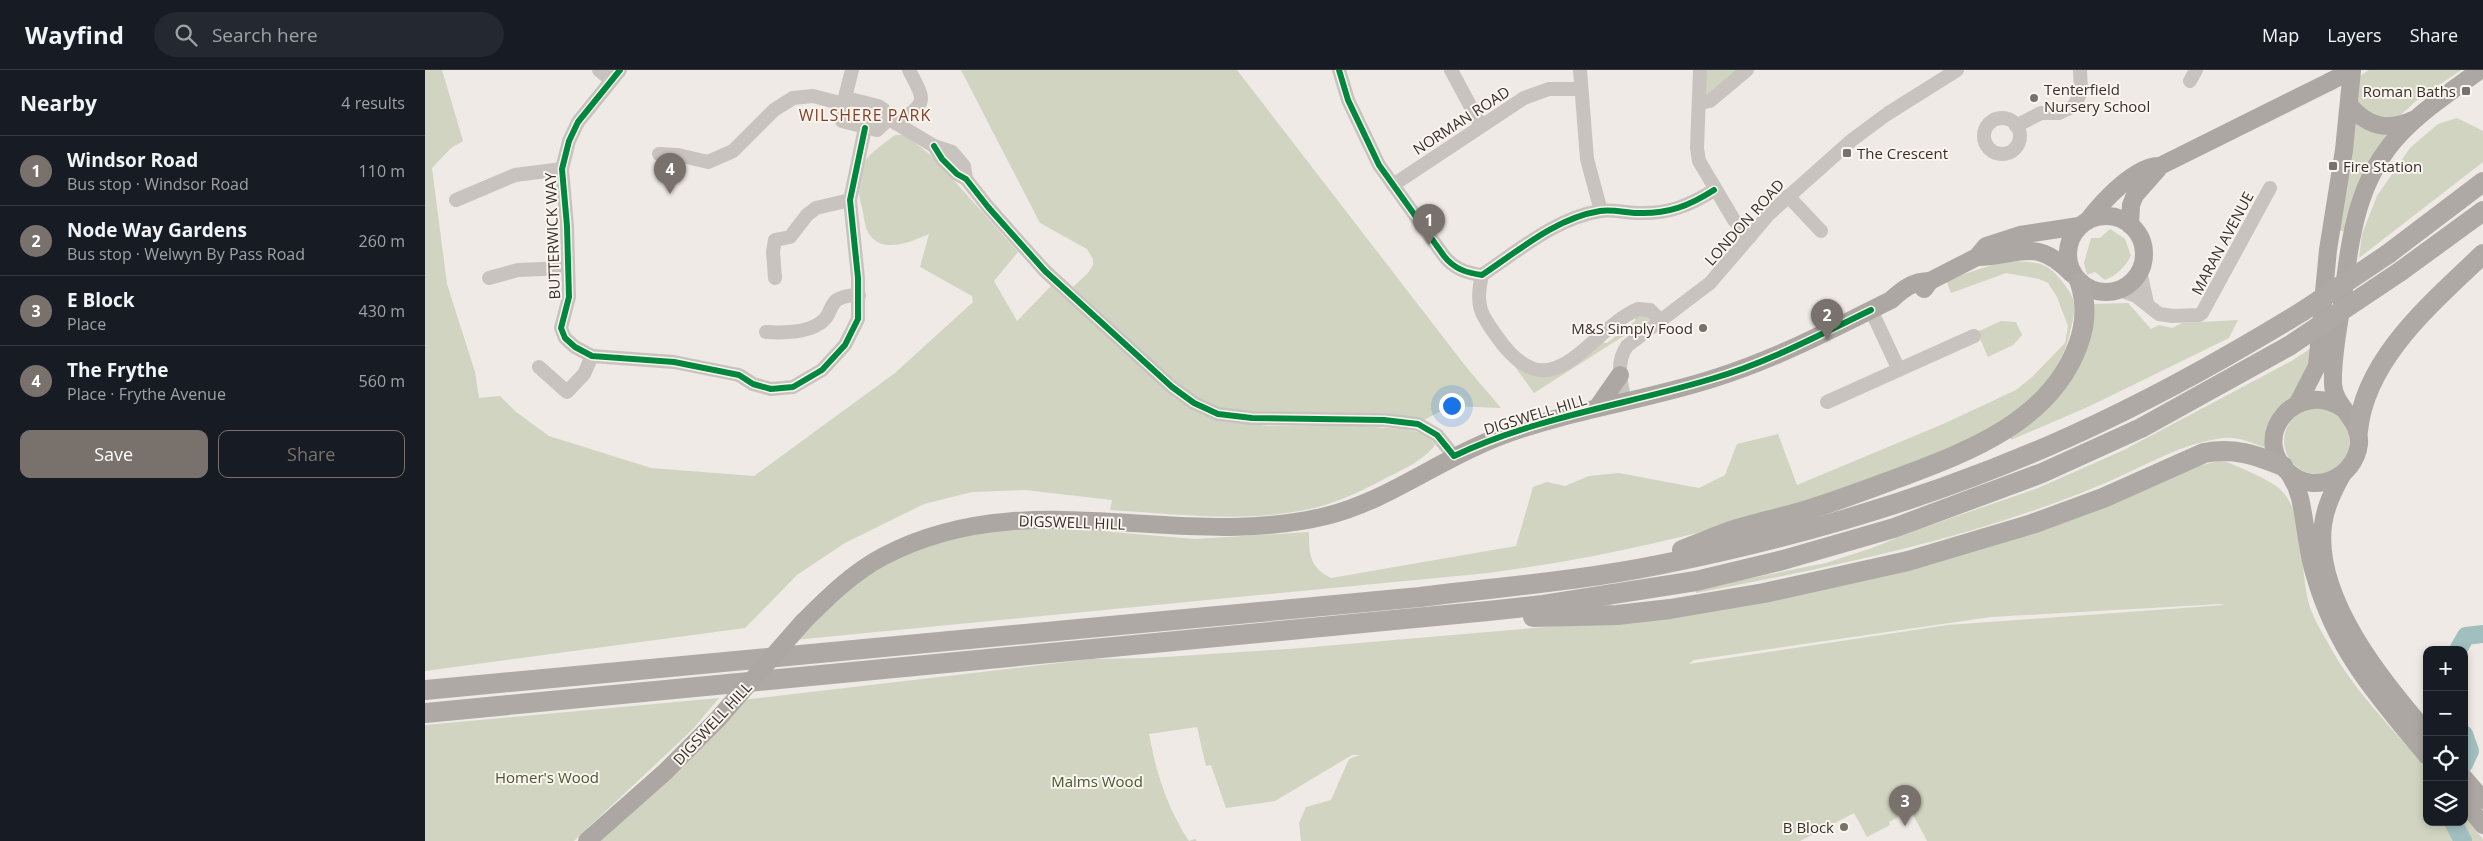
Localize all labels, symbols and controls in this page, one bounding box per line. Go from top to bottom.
search box [154,12,504,57]
text: Wayfind [25,18,124,51]
icon: search [172,21,200,49]
text: Search here [212,22,318,48]
text: Map [2262,23,2299,47]
text: Layers [2327,23,2382,47]
text: Share [2410,23,2458,47]
place label: Tenterfield Nursery School [2044,79,2150,116]
street label: NORMAN ROAD [1409,81,1513,159]
place label: Roman Baths [2363,81,2456,101]
marker: Roman Baths [2460,85,2472,97]
text: Nearby [20,89,97,117]
text: 4 results [341,92,405,114]
marker: Tenterfield Nursery School [2028,92,2040,104]
district label: WILSHERE PARK [799,104,931,126]
place label: The Crescent [1857,143,1948,163]
text: Windsor Road [67,147,198,173]
marker: The Crescent [1841,147,1853,159]
pin: 4 [654,153,686,194]
place label: Fire Station [2343,156,2422,176]
text: 1 [31,160,41,182]
text: 110 m [359,160,405,182]
marker: Fire Station [2327,160,2339,172]
street label: BUTTERWICK WAY [540,172,564,300]
text: Bus stop · Windsor Road [67,173,249,195]
street label: LONDON ROAD [1700,174,1788,270]
street label: MARAN AVENUE [2186,188,2258,298]
pin: 1 [1413,204,1445,245]
text: Node Way Gardens [67,217,247,243]
text: 2 [31,230,41,252]
text: 260 m [359,230,405,252]
text: Bus stop · Welwyn By Pass Road [67,243,305,265]
text: E Block [67,287,134,313]
pin: 2 [1811,299,1843,340]
text: 3 [31,300,41,322]
text: 430 m [359,300,405,322]
text: Place [67,313,106,335]
place label: M&S Simply Food [1571,318,1693,338]
marker: M&S Simply Food [1697,322,1709,334]
text: The Frythe [67,357,168,383]
text: 4 [31,370,41,392]
text: 560 m [359,370,405,392]
text: Place · Frythe Avenue [67,383,226,405]
street label: DIGSWELL HILL [1481,389,1589,439]
your location [1439,393,1465,419]
button: Save [20,430,208,478]
button: Share [218,430,405,478]
street label: DIGSWELL HILL [1018,510,1126,534]
map controls [2423,646,2468,826]
button: + [2423,646,2468,691]
street label: DIGSWELL HILL [668,677,756,769]
button: − [2423,691,2468,736]
button: locate [2423,736,2468,781]
park label: Homer's Wood [495,767,599,787]
park label: Malms Wood [1051,771,1143,791]
button: layers [2423,781,2468,826]
pin: 3 [1889,785,1921,826]
place label: B Block [1783,817,1834,837]
marker: B Block [1838,821,1850,833]

